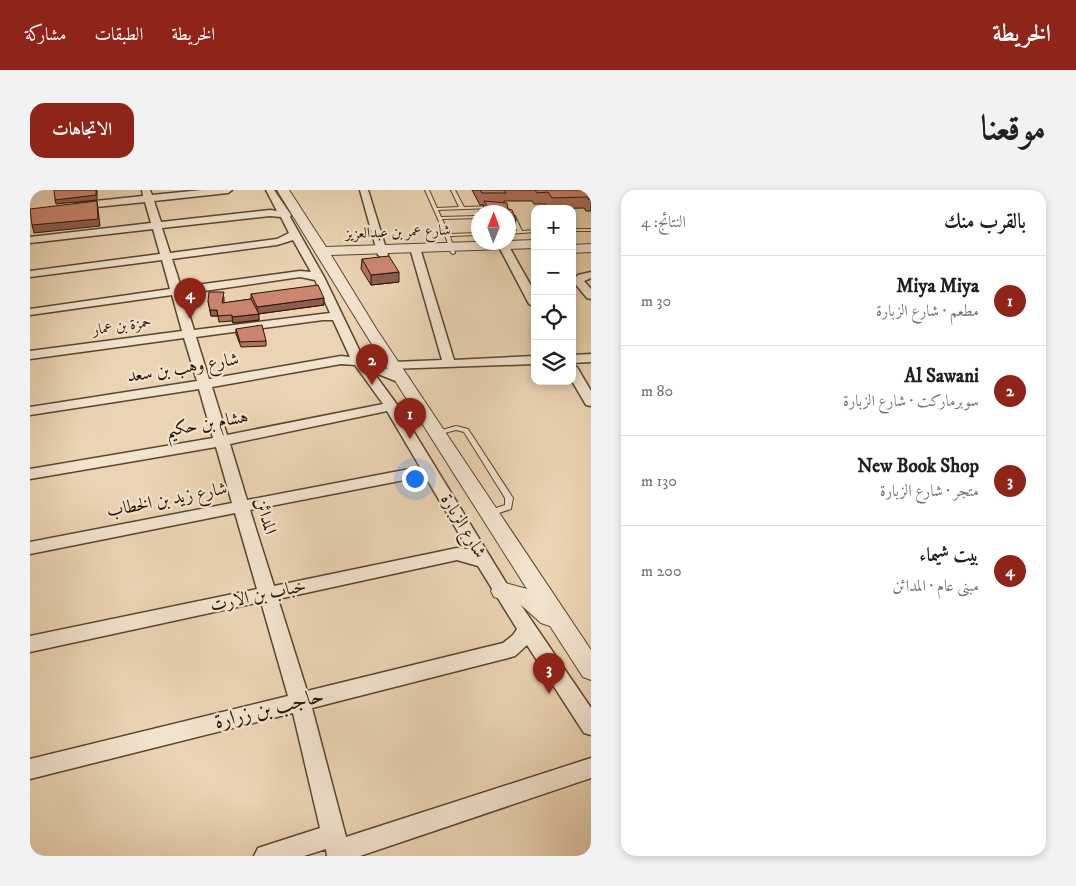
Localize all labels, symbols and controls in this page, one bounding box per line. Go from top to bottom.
text: الخريطة [993,19,1051,49]
text: مشاركة [25,24,66,46]
text: الطبقات [94,24,143,46]
text: الخريطة [171,24,215,46]
button: الاتجاهات [30,103,134,158]
text: موقعنا [981,107,1046,151]
north arrow [471,205,516,250]
map controls [531,205,576,385]
button: + [531,205,576,250]
text: بالقرب منك [944,209,1026,235]
text: النتائج: 4 [641,212,686,232]
street label: شارع عمر بن عبدالعزيز [343,221,451,246]
button: − [531,250,576,295]
text: Miya Miya [896,275,979,298]
pin: 4 [174,278,206,319]
text: 30 m [641,291,671,311]
text: 1 [1007,291,1013,311]
button: locate [531,295,576,340]
text: مطعم · شارع الزبارة [876,301,979,321]
street label: حمزة بن عمار [89,312,153,340]
button: layers [531,340,576,385]
pin: 2 [356,344,388,385]
street label: شارع وهب بن سعد [126,348,241,391]
text: Al Sawani [904,365,979,388]
text: 80 m [641,381,673,401]
text: 2 [1006,381,1014,401]
text: سوبرماركت · شارع الزبارة [843,391,979,411]
pin: 1 [394,398,426,439]
street label: هشام بن حكيم [164,406,251,448]
text: New Book Shop [857,455,979,478]
your location [402,466,428,492]
text: 130 m [641,471,677,491]
text: 3 [1007,471,1013,491]
street label: شارع زيد بن الخطاب [105,478,230,525]
text: متجر · شارع الزبارة [880,481,979,501]
street label: شارع الزبارة [433,490,491,564]
street label: المدائن [249,495,281,537]
text: بيت شيماء [919,544,979,567]
text: 200 m [641,561,682,581]
text: 4 [1005,561,1015,581]
street label: خباب بن الارت [208,575,308,617]
text: مبنى عام · المدائن [892,576,979,596]
pin: 3 [533,653,565,694]
street label: حاجب بن زرارة [212,683,326,735]

